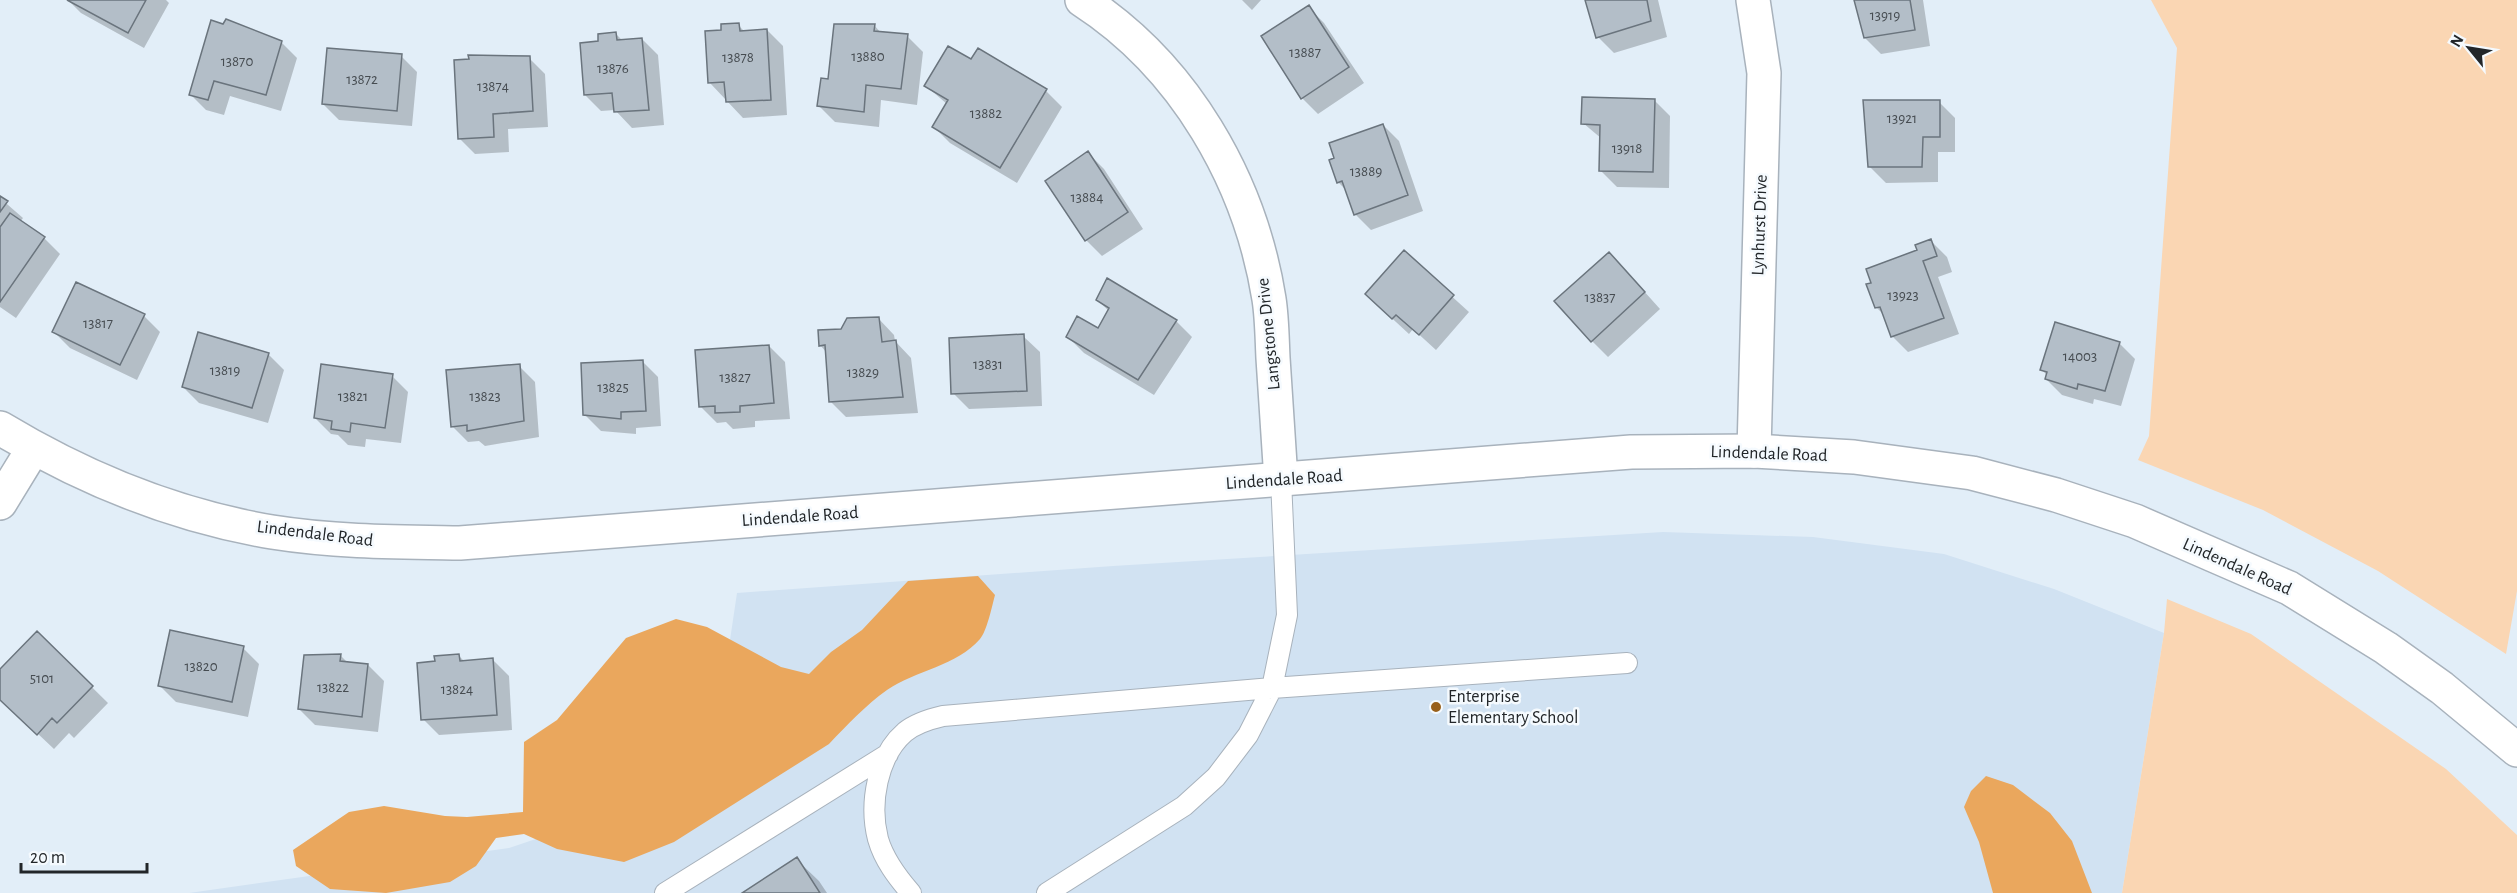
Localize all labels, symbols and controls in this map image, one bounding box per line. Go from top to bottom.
house number: 13919 [1870,8,1900,23]
north arrow [2439,18,2499,78]
text: N [2447,32,2467,50]
house number: 13887 [1289,45,1321,60]
house number: 13880 [851,49,885,64]
house number: 13878 [722,50,754,65]
house number: 13870 [221,54,253,69]
house number: 13876 [597,61,629,76]
house number: 13872 [346,72,378,87]
house number: 13874 [477,79,509,94]
house number: 13882 [970,106,1002,121]
house number: 13921 [1887,111,1917,126]
house number: 13918 [1612,141,1642,156]
house number: 13889 [1350,164,1382,179]
street label: Lynhurst Drive [1749,174,1771,276]
house number: 13884 [1071,190,1103,205]
street label: Langstone Drive [1254,277,1284,391]
house number: 13923 [1887,288,1919,303]
house number: 13837 [1585,290,1615,305]
house number: 13817 [83,316,113,331]
house number: 14003 [2063,349,2097,364]
house number: 13831 [973,357,1003,372]
house number: 13819 [210,363,240,378]
house number: 13829 [847,365,879,380]
house number: 13827 [719,370,751,385]
house number: 13825 [597,380,629,395]
house number: 13821 [338,389,368,404]
house number: 13823 [469,389,501,404]
street label: Lindendale Road [1710,443,1828,465]
street label: Lindendale Road [1225,467,1343,493]
street label: Lindendale Road [741,504,859,530]
street label: Lindendale Road [256,518,374,550]
street label: Lindendale Road [2180,535,2294,599]
house number: 13820 [184,659,218,674]
house number: 5101 [30,671,54,686]
house number: 13822 [317,680,349,695]
house number: 13824 [441,682,473,697]
place label: Enterprise Elementary School [1448,688,1579,727]
marker: Enterprise Elementary School [1429,700,1443,714]
scale bar [21,836,147,874]
text: 20 m [30,849,65,867]

